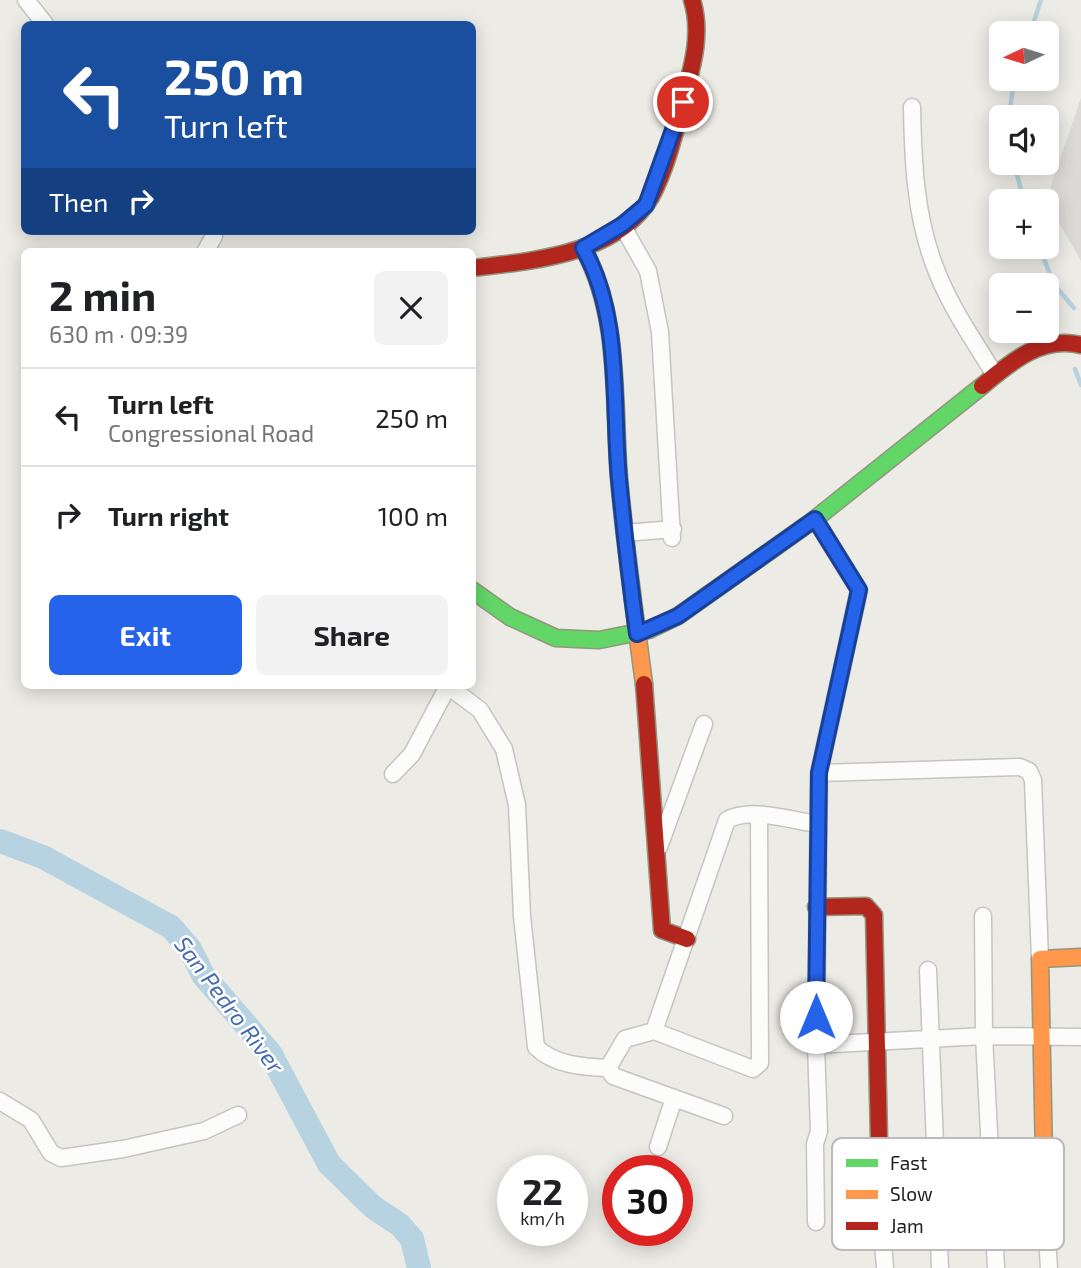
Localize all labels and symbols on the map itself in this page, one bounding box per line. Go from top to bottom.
north arrow [989,21,1059,91]
pin [653,72,713,132]
water label: San Pedro River [169,930,291,1079]
position arrow [779,980,853,1054]
legend [832,1138,1064,1250]
text: Fast [890,1151,927,1174]
speed limit sign: 30 [602,1155,693,1246]
text: Slow [890,1182,933,1205]
text: Jam [890,1214,924,1237]

